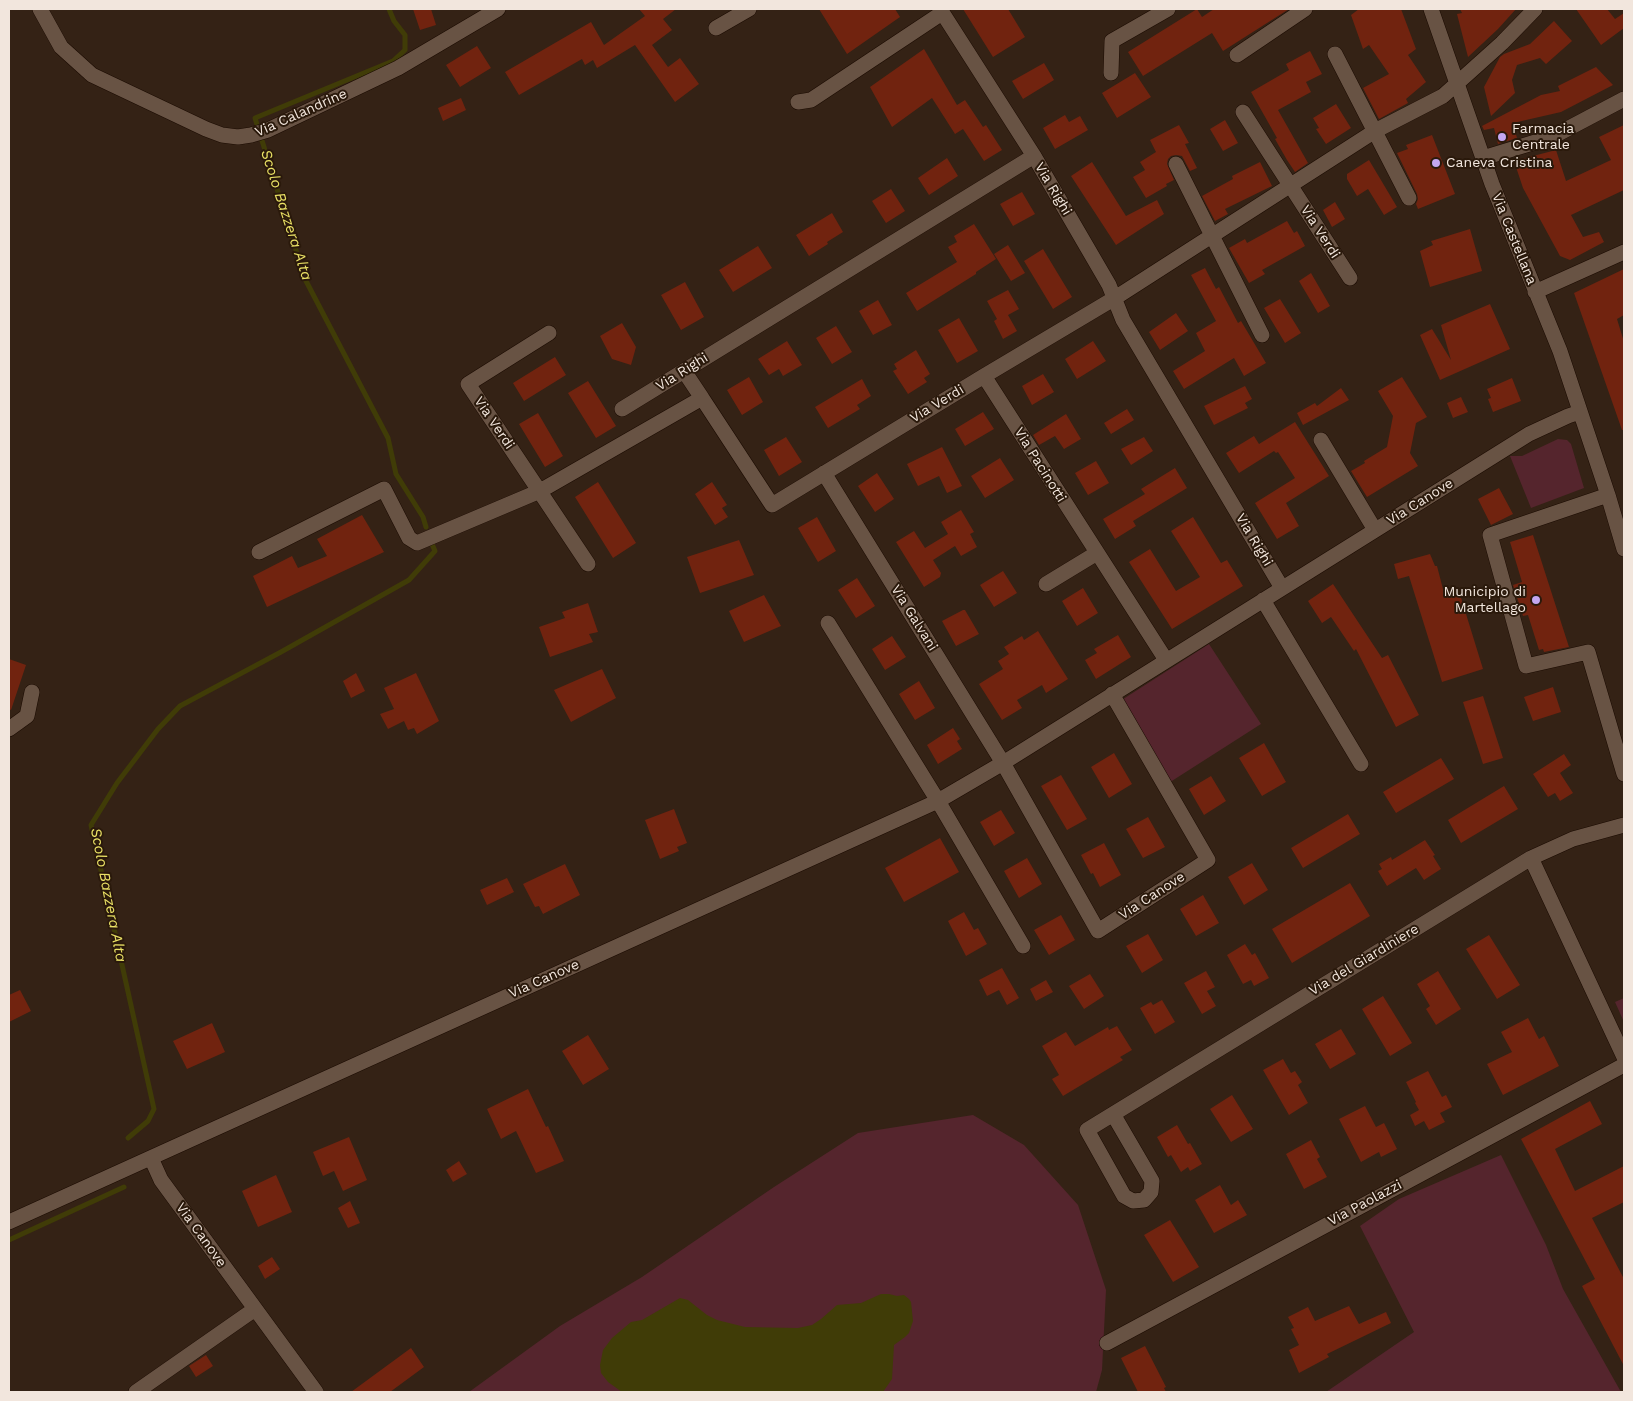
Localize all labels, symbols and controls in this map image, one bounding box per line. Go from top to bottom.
street label: Via Calandrine [252,85,350,141]
place label: Farmacia Centrale [1512,121,1574,154]
marker: Farmacia Centrale [1496,131,1508,143]
water label: Scolo Bazzera Alta [256,147,316,283]
place label: Caneva Cristina [1446,155,1552,171]
marker: Caneva Cristina [1430,157,1442,169]
street label: Via Righi [1031,160,1075,218]
street label: Via Castellana [1488,191,1540,287]
street label: Via Verdi [1297,202,1343,262]
street label: Via Righi [653,349,711,395]
street label: Via Verdi [907,381,967,427]
street label: Via Verdi [470,393,518,453]
street label: Via Pacinotti [1010,424,1070,506]
street label: Via Canove [1384,475,1456,529]
street label: Via Righi [1232,511,1276,569]
street label: Via Galvani [887,582,941,654]
place label: Municipio di Martellago [1443,584,1526,616]
marker: Municipio di Martellago [1530,594,1542,606]
water label: Scolo Bazzera Alta [86,826,130,964]
street label: Via Canove [1116,868,1188,924]
street label: Via del Giardiniere [1306,921,1422,999]
street label: Via Canove [506,956,582,1002]
street label: Via Paolazzi [1325,1177,1405,1229]
street label: Via Canove [172,1200,230,1270]

